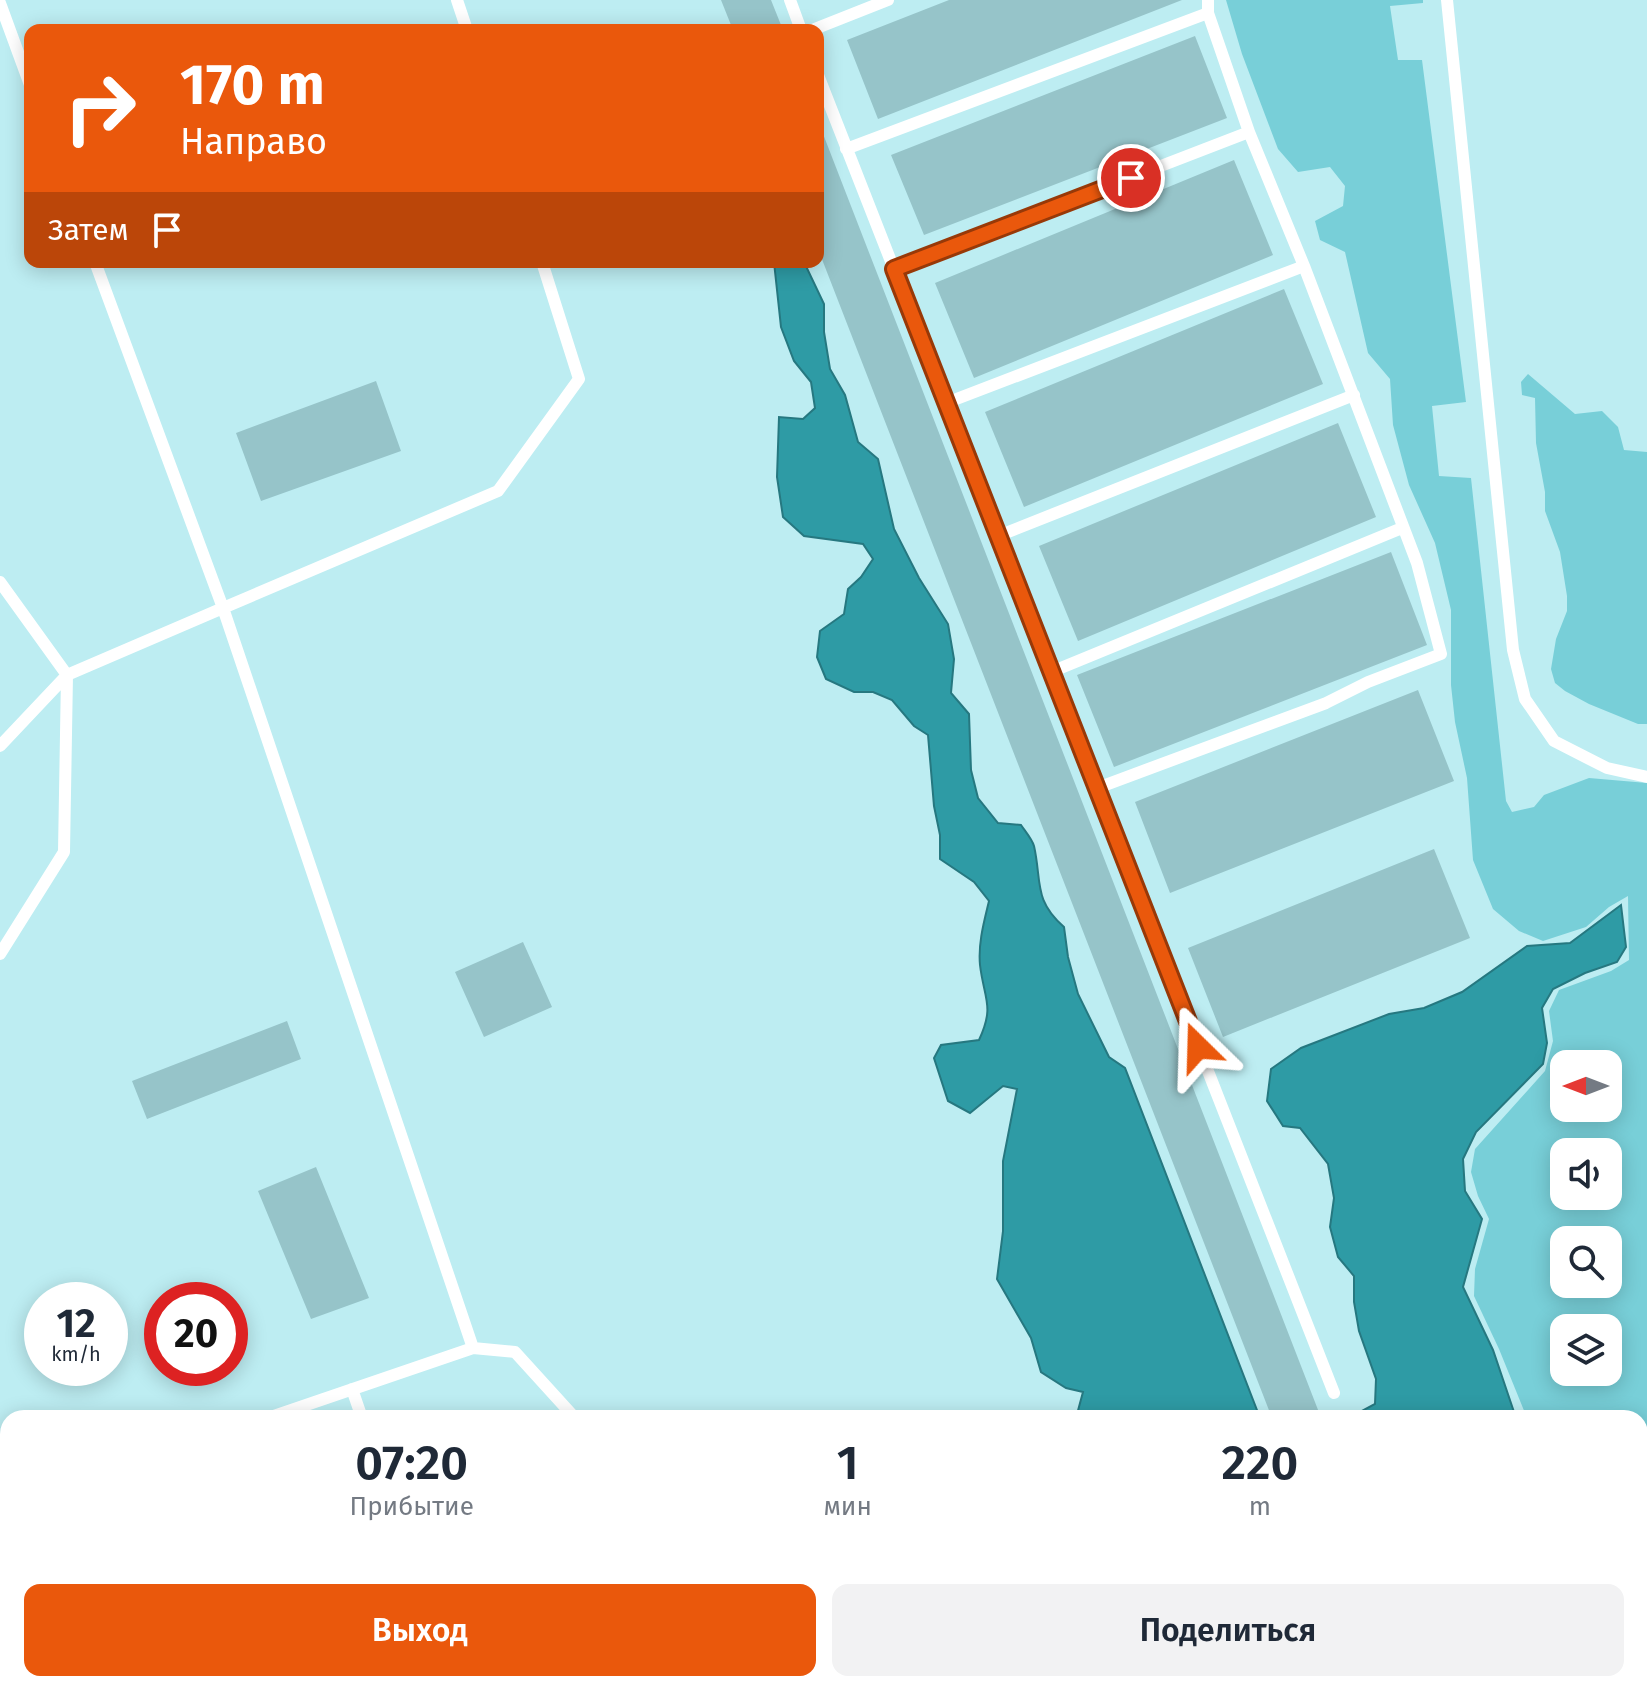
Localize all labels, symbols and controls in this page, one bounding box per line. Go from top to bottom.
text: 170 m [180,52,325,119]
icon: right [48,56,152,160]
text: Направо [180,120,327,164]
pin [1097,144,1165,212]
icon: arrive [1109,156,1153,200]
icon: arrive [145,208,189,252]
text: Затем [48,212,129,248]
position arrow [1156,1005,1240,1089]
north arrow [1550,1050,1622,1122]
map controls [1550,1050,1622,1386]
button: sound [1550,1138,1622,1210]
button: search [1550,1226,1622,1298]
speed limit sign: 20 [144,1282,248,1386]
text: 12 [56,1300,96,1348]
button: layers [1550,1314,1622,1386]
text: km/h [51,1342,101,1366]
text: 07:20 [355,1434,468,1492]
text: 1 [837,1434,859,1492]
text: 220 [1221,1434,1298,1492]
text: Прибытие [350,1491,474,1522]
text: мин [823,1491,872,1522]
text: m [1249,1491,1271,1522]
button: Выход [24,1584,816,1676]
button: Поделиться [832,1584,1624,1676]

